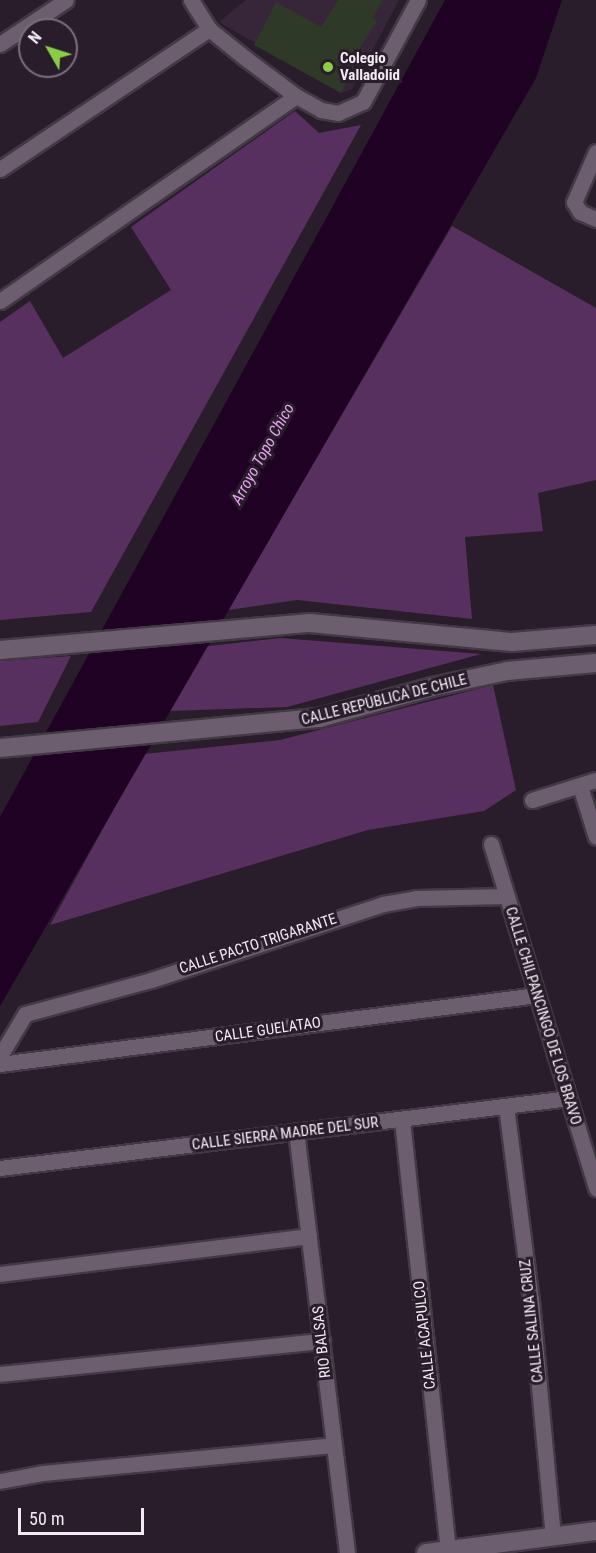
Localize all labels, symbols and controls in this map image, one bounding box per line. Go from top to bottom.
north arrow [18,18,78,78]
text: N [25,28,46,47]
place label: Colegio Valladolid [340,49,400,84]
marker: Colegio Valladolid [321,60,335,74]
water label: Arroyo Topo Chico [227,400,299,508]
street label: CALLE REPÚBLICA DE CHILE [299,671,469,729]
street label: CALLE CHILPANCINGO DE LOS BRAVO [501,905,585,1127]
street label: CALLE PACTO TRIGARANTE [177,910,339,978]
street label: CALLE GUELATAO [214,1014,322,1046]
street label: CALLE SIERRA MADRE DEL SUR [191,1114,379,1154]
street label: CALLE SALINA CRUZ [517,1258,547,1384]
street label: CALLE ACAPULCO [410,1280,440,1390]
street label: RIO BALSAS [309,1305,335,1379]
scale bar [21,1496,147,1534]
text: 50 m [29,1508,64,1529]

